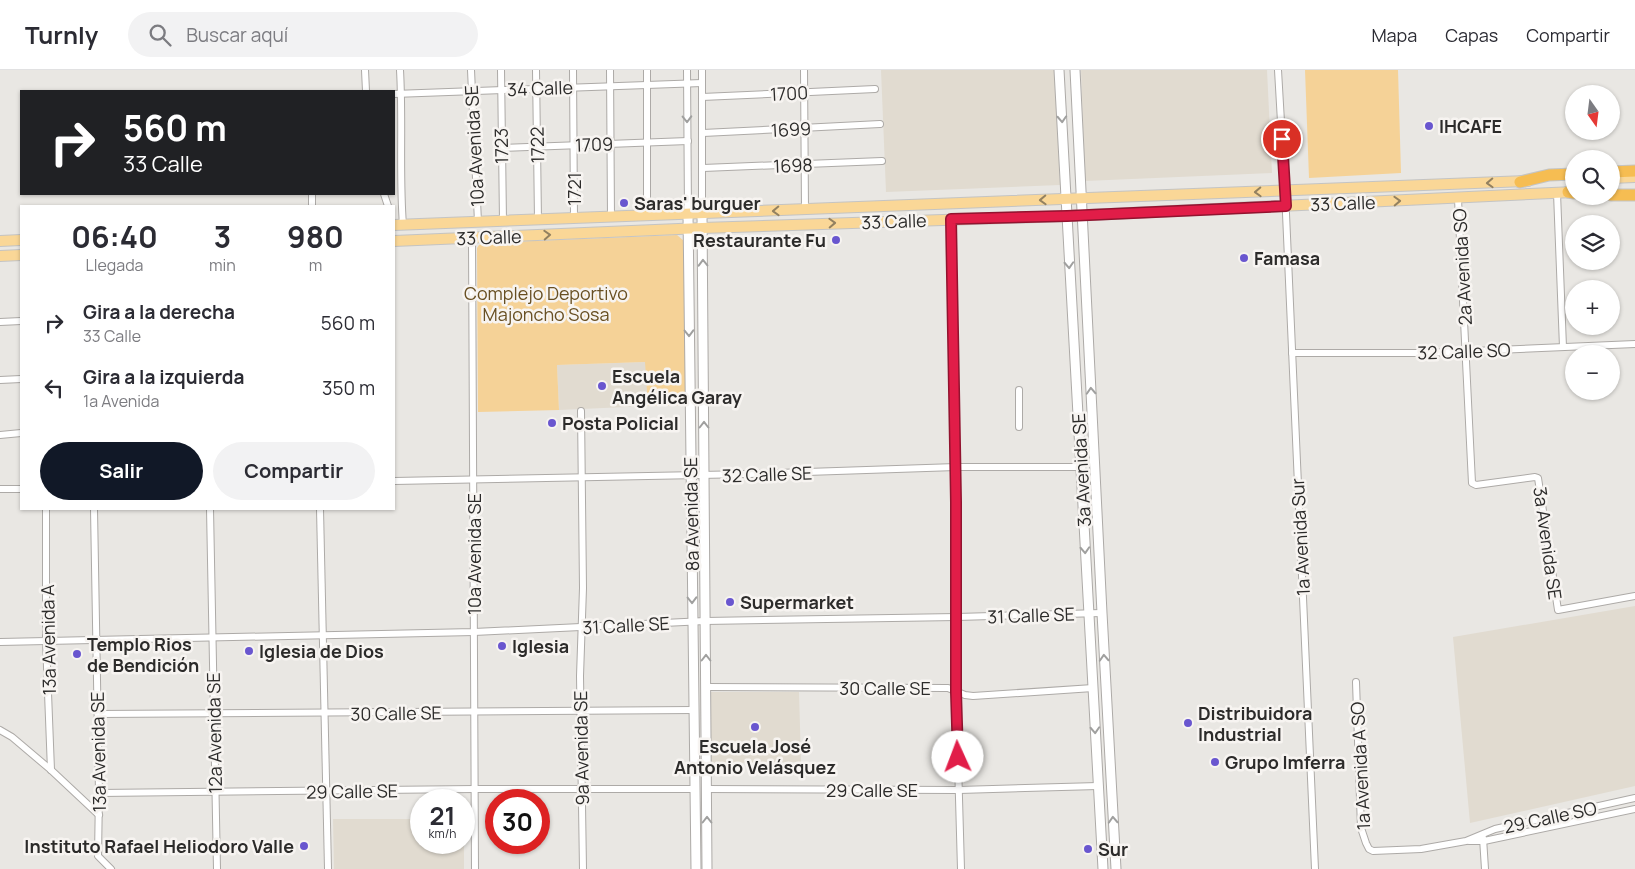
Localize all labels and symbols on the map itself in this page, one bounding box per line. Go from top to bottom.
street label: 34 Calle [507,75,573,101]
street label: 1700 [769,80,809,106]
street label: 10a Avenida SE [459,85,489,207]
north arrow [1565,85,1620,140]
place label: IHCAFE [1439,114,1502,138]
one-way arrow [682,115,693,123]
one-way arrow [1057,115,1067,123]
street label: 1699 [770,116,812,142]
pin [1261,118,1303,160]
marker: IHCAFE [1423,120,1435,132]
street label: 1722 [525,127,549,163]
street label: 1723 [489,128,513,164]
street label: 1709 [574,131,614,157]
street label: 1698 [773,152,813,178]
street label: 1721 [562,172,586,206]
one-way arrow [1486,177,1494,188]
one-way arrow [1253,186,1261,197]
street label: 33 Calle [1310,190,1376,216]
place label: Saras' burguer [634,191,761,215]
one-way arrow [1039,195,1047,206]
one-way arrow [1393,195,1401,206]
marker: Saras' burguer [618,197,630,209]
one-way arrow [771,205,779,216]
street label: 33 Calle [861,208,927,234]
street label: 2a Avenida SO [1447,208,1477,326]
one-way arrow [828,218,836,229]
street label: 33 Calle [456,224,522,250]
place label: Restaurante Fu [693,228,826,252]
one-way arrow [544,230,552,240]
marker: Restaurante Fu [830,234,842,246]
place label: Famasa [1254,246,1320,270]
marker: Famasa [1238,252,1250,264]
one-way arrow [698,259,708,266]
one-way arrow [1064,262,1075,270]
park label: Complejo Deportivo Majoncho Sosa [464,281,628,326]
one-way arrow [684,330,694,337]
street label: 32 Calle SO [1417,337,1511,365]
place label: Escuela Angélica Garay [612,364,742,409]
marker: Escuela Angélica Garay [596,380,608,392]
one-way arrow [1085,387,1096,395]
place label: Posta Policial [562,411,679,435]
street label: 3a Avenida SE [1066,413,1096,527]
marker: Posta Policial [546,417,558,429]
one-way arrow [699,421,709,429]
street label: 8a Avenida SE [678,457,704,571]
street label: 32 Calle SE [721,460,813,488]
street label: 1a Avenida Sur [1285,477,1315,596]
street label: 3a Avenida SE [1528,485,1568,601]
street label: 10a Avenida SE [462,493,486,615]
one-way arrow [1080,546,1091,554]
street label: 13a Avenida A [35,584,61,696]
place label: Supermarket [740,590,854,614]
marker: Supermarket [724,596,736,608]
one-way arrow [687,597,697,605]
street label: 31 Calle SE [987,601,1075,629]
street label: 31 Calle SE [582,611,670,639]
place label: Templo Rios de Bendición [87,632,199,677]
place label: Iglesia [512,634,569,658]
place label: Iglesia de Dios [259,639,384,663]
marker: Iglesia [496,640,508,652]
marker: Iglesia de Dios [243,645,255,657]
marker: Templo Rios de Bendición [71,648,83,660]
one-way arrow [700,654,711,662]
one-way arrow [1099,654,1110,662]
street label: 12a Avenida SE [201,672,227,794]
street label: 30 Calle SE [839,676,931,700]
street label: 9a Avenida SE [568,690,594,806]
street label: 13a Avenida SE [85,691,111,813]
street label: 30 Calle SE [350,700,442,726]
place label: Distribuidora Industrial [1198,701,1312,746]
street label: 1a Avenida A SO [1345,701,1375,831]
marker: Distribuidora Industrial [1182,717,1194,729]
marker: Escuela José Antonio Velásquez [749,721,761,733]
one-way arrow [1090,726,1101,734]
position arrow [931,730,983,782]
place label: Escuela José Antonio Velásquez [674,734,836,779]
place label: Grupo Imferra [1225,750,1345,774]
marker: Grupo Imferra [1209,756,1221,768]
street label: 29 Calle SE [306,778,398,804]
street label: 29 Calle SE [826,778,918,802]
speed limit sign: 30 [485,789,550,854]
street label: 29 Calle SO [1501,795,1599,839]
one-way arrow [702,816,712,824]
one-way arrow [1108,816,1119,824]
place label: Instituto Rafael Heliodoro Valle [24,834,294,858]
place label: Sur [1098,837,1128,861]
marker: Instituto Rafael Heliodoro Valle [298,840,310,852]
marker: Sur [1082,843,1094,855]

